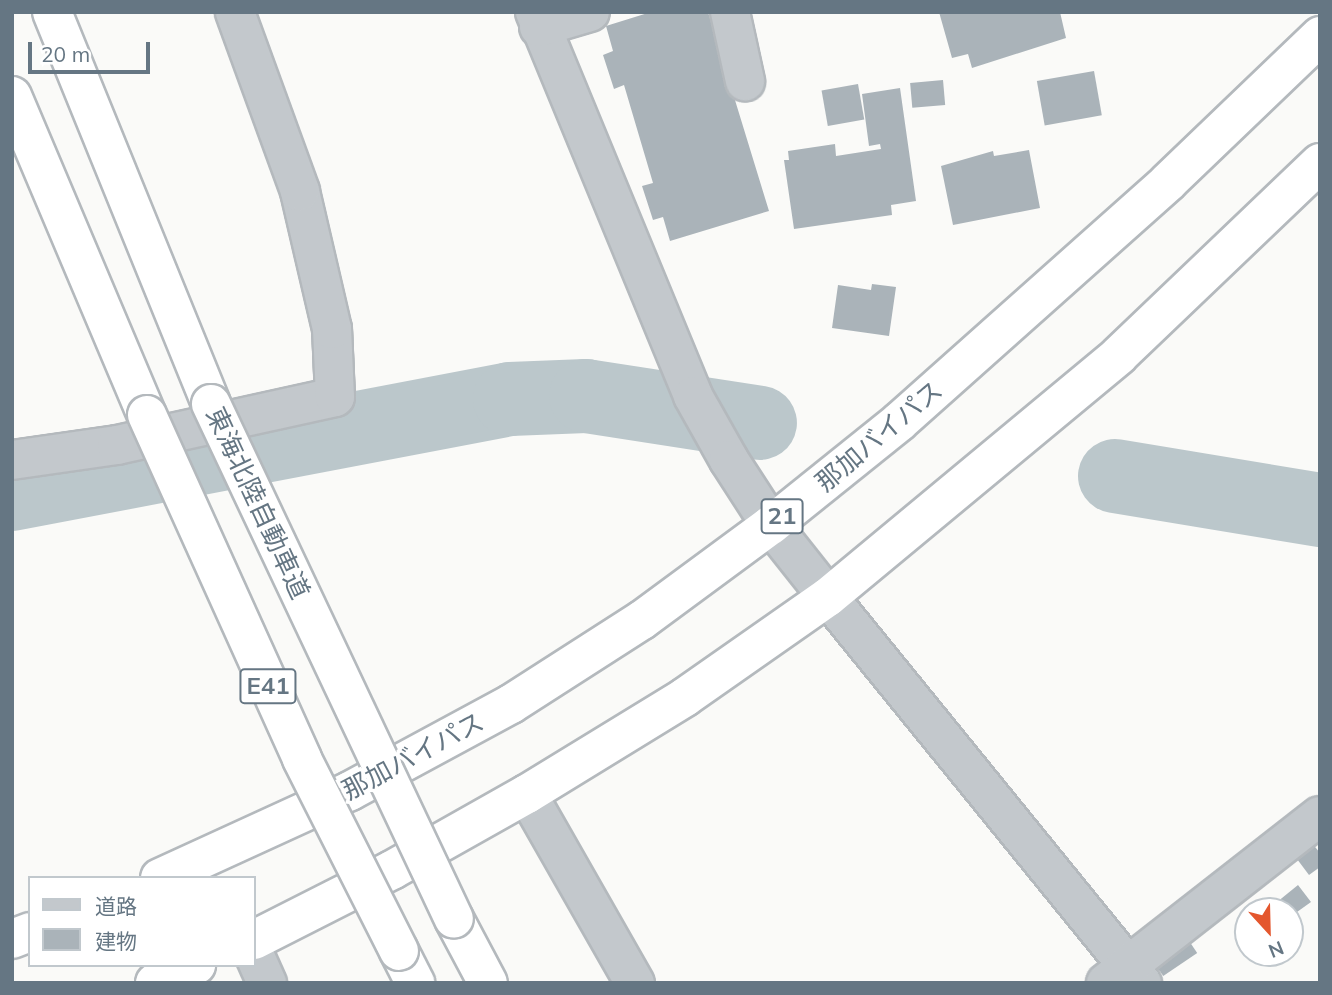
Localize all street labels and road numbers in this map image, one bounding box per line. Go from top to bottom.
street label: 那加バイパス [809,374,949,498]
street label: 東海北陸自動車道 [200,402,316,604]
road number: 21 [759,495,805,536]
road number: E41 [238,666,298,706]
street label: 那加バイパス [337,706,489,806]

